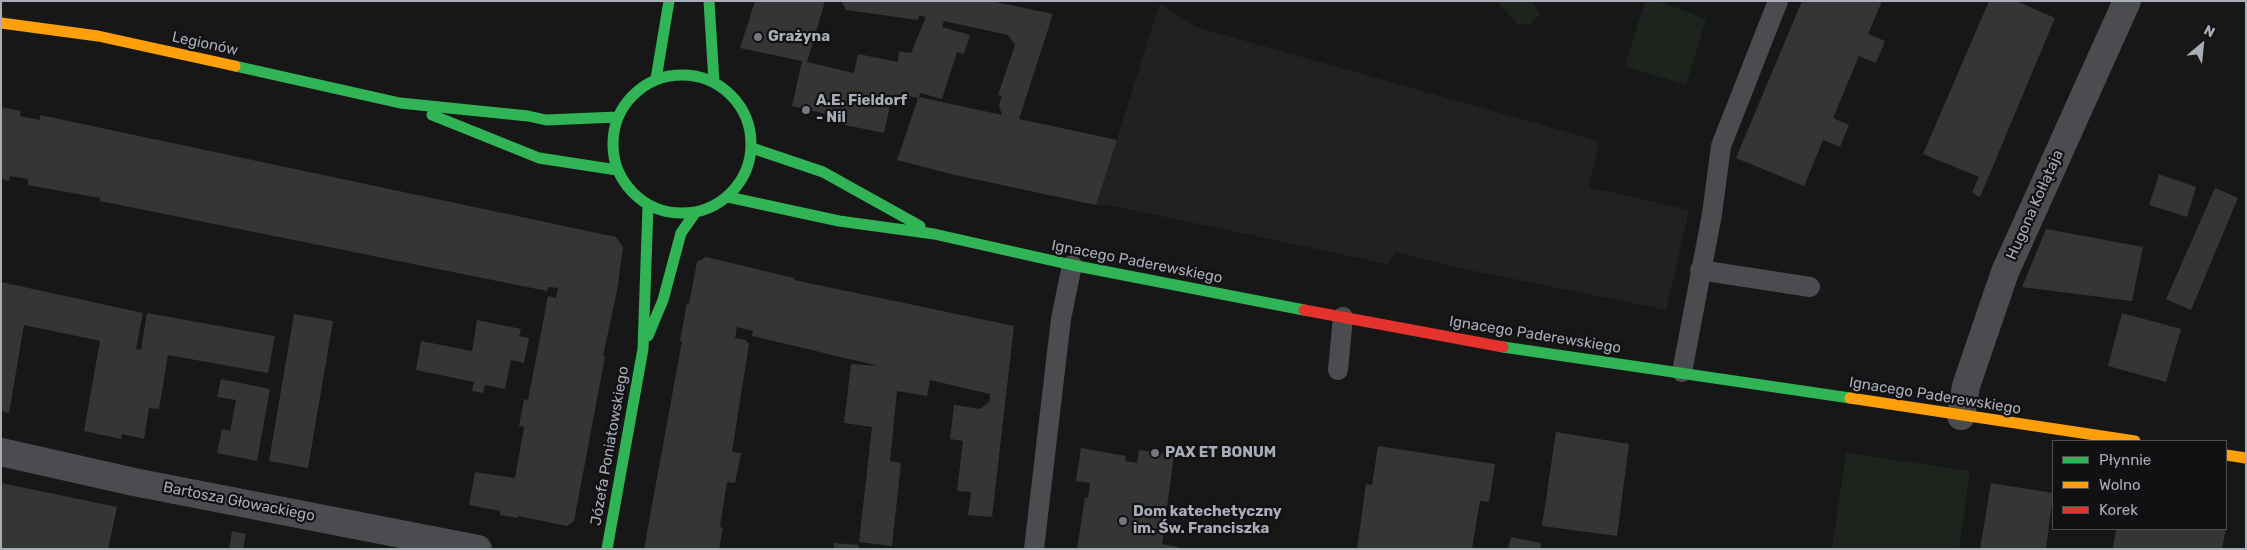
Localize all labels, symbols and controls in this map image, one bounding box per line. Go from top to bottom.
north arrow [2177,20,2227,70]
text: N [2201,21,2218,41]
street label: Legionów [170,28,240,60]
place label: Grażyna [768,28,830,46]
marker: Grażyna [752,31,764,43]
place label: A.E. Fieldorf - Nil [816,92,907,127]
marker: A.E. Fieldorf - Nil [800,104,812,116]
street label: Hugona Kołłątaja [2003,147,2067,263]
street label: Ignacego Paderewskiego [1050,237,1224,287]
street label: Ignacego Paderewskiego [1448,313,1622,357]
street label: Józefa Poniatowskiego [587,365,633,527]
street label: Ignacego Paderewskiego [1848,374,2022,418]
legend [2052,440,2227,530]
place label: PAX ET BONUM [1165,444,1276,462]
marker: PAX ET BONUM [1149,447,1161,459]
text: Płynnie [2099,451,2151,469]
text: Wolno [2099,476,2141,494]
street label: Bartosza Głowackiego [162,478,316,526]
text: Korek [2099,501,2138,519]
place label: Dom katechetyczny im. Św. Franciszka [1133,503,1282,538]
marker: Dom katechetyczny im. Św. Franciszka [1117,515,1129,527]

